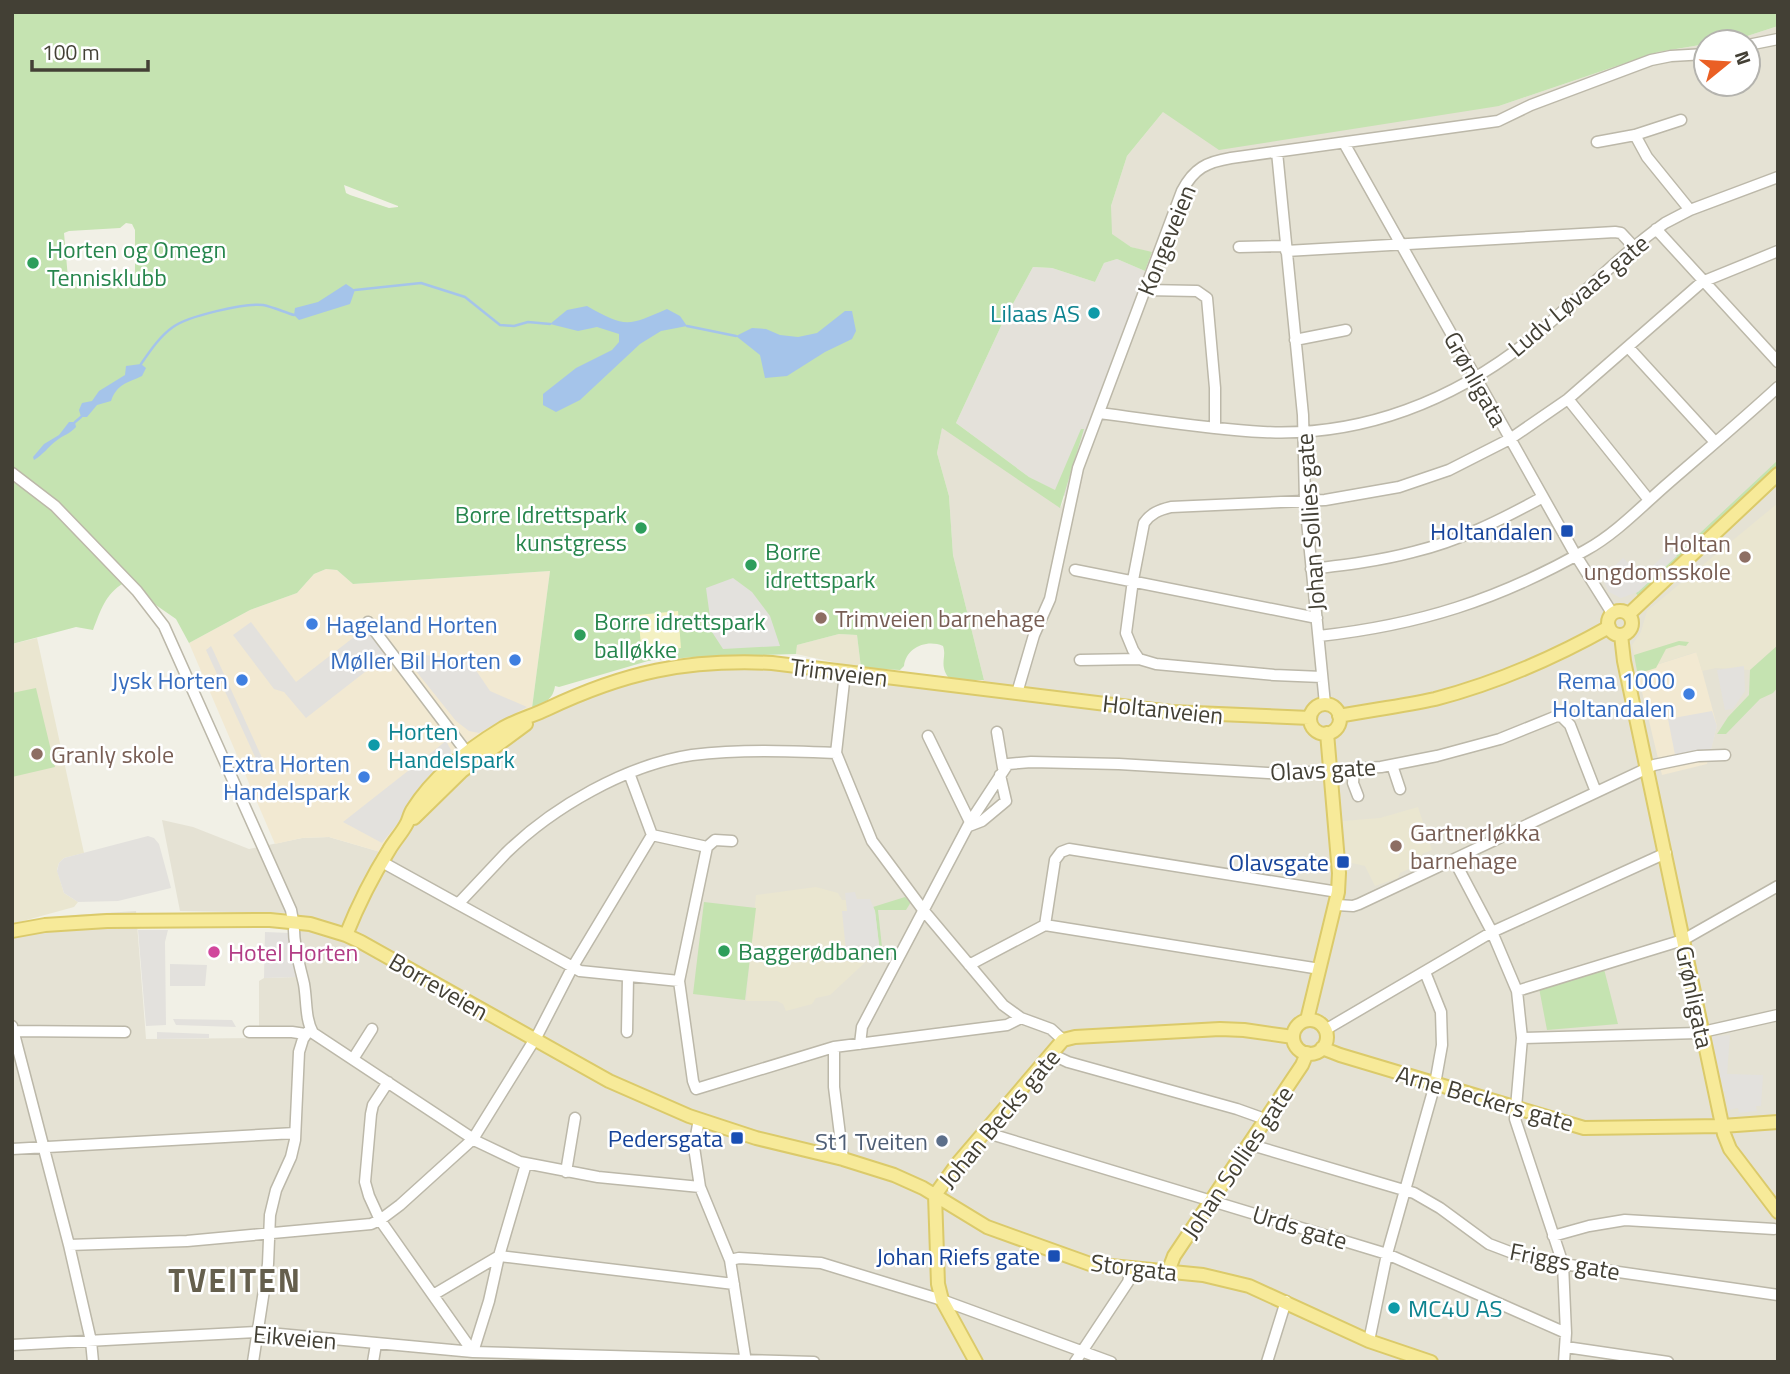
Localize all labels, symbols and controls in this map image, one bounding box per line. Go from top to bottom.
scale bar [32,28,147,72]
north arrow [1692,28,1762,98]
text: 100 m [42,36,99,68]
text: N [1728,47,1759,68]
street label: Kongeveien [1127,179,1205,301]
street label: Ludv Løvaas gate [1500,225,1656,365]
place label: Horten og Omegn Tennisklubb [47,231,226,295]
marker: Horten og Omegn Tennisklubb [25,255,41,271]
place label: Lilaas AS [990,295,1080,331]
marker: Lilaas AS [1086,305,1102,321]
street label: Grønligata [1435,325,1517,433]
street label: Johan Sollies gate [1286,432,1334,612]
place label: Borre Idrettspark kunstgress [455,496,628,560]
place label: Holtandalen [1430,513,1553,549]
marker: Borre Idrettspark kunstgress [633,520,649,536]
marker: Holtandalen [1559,523,1575,539]
place label: Holtan ungdomsskole [1584,525,1731,589]
place label: Borre idrettspark [765,533,876,597]
marker: Holtan ungdomsskole [1737,549,1753,565]
marker: Borre idrettspark [743,557,759,573]
place label: Trimveien barnehage [835,600,1045,636]
place label: Borre idrettspark balløkke [594,603,766,667]
place label: Hageland Horten [326,606,498,642]
marker: Trimveien barnehage [813,610,829,626]
marker: Hageland Horten [304,616,320,632]
marker: Borre idrettspark balløkke [572,627,588,643]
place label: Møller Bil Horten [330,642,501,678]
street label: Trimveien [788,648,890,696]
marker: Møller Bil Horten [507,652,523,668]
place label: Jysk Horten [111,662,228,698]
place label: Rema 1000 Holtandalen [1552,662,1675,726]
marker: Jysk Horten [234,672,250,688]
street label: Holtanveien [1101,685,1225,733]
marker: Rema 1000 Holtandalen [1681,686,1697,702]
place label: Horten Handelspark [388,713,516,777]
place label: Granly skole [51,736,174,772]
marker: Horten Handelspark [366,737,382,753]
place label: Extra Horten Handelspark [221,745,350,809]
marker: Granly skole [29,746,45,762]
street label: Olavs gate [1269,748,1377,790]
marker: Extra Horten Handelspark [356,769,372,785]
place label: Gartnerløkka barnehage [1410,814,1540,878]
marker: Gartnerløkka barnehage [1388,838,1404,854]
place label: Olavsgate [1228,844,1329,880]
marker: Olavsgate [1335,854,1351,870]
place label: Baggerødbanen [738,933,898,969]
place label: Hotel Horten [228,934,359,970]
street label: Grønligata [1667,942,1723,1052]
street label: Borreveien [383,943,495,1029]
marker: Baggerødbanen [716,943,732,959]
marker: Hotel Horten [206,944,222,960]
street label: Johan Becks gate [930,1040,1068,1196]
street label: Arne Beckers gate [1392,1055,1578,1141]
street label: Johan Sollies gate [1172,1078,1302,1246]
place label: Pedersgata [608,1120,723,1156]
place label: St1 Tveiten [815,1123,928,1159]
marker: Pedersgata [729,1130,745,1146]
marker: St1 Tveiten [934,1133,950,1149]
street label: Urds gate [1248,1196,1352,1258]
street label: Friggs gate [1507,1233,1623,1289]
place label: Johan Riefs gate [876,1238,1040,1274]
street label: Storgata [1089,1244,1179,1290]
marker: Johan Riefs gate [1046,1248,1062,1264]
district label: TVEITEN [168,1256,302,1304]
place label: MC4U AS [1408,1290,1503,1326]
marker: MC4U AS [1386,1300,1402,1316]
street label: Eikveien [252,1315,338,1359]

